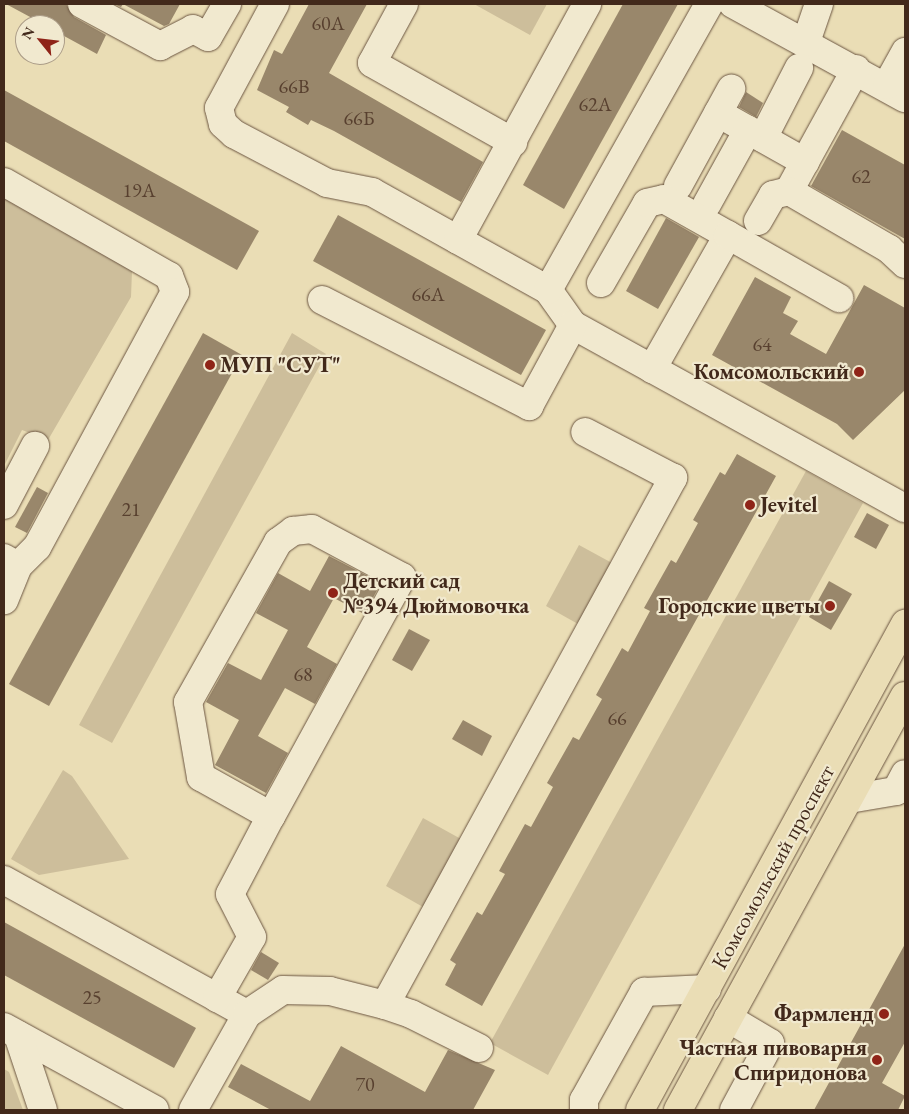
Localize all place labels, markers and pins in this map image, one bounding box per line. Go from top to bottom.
place label: МУП "СУТ" [220,352,341,378]
marker: МУП "СУТ" [204,359,216,371]
place label: Комсомольский [693,359,849,385]
marker: Комсомольский [853,366,865,378]
place label: Jevitel [760,492,818,518]
marker: Jevitel [744,499,756,511]
place label: Детский сад №394 Дюймовочка [343,567,529,618]
marker: Детский сад №394 Дюймовочка [327,587,339,599]
place label: Городские цветы [658,593,820,619]
marker: Городские цветы [824,600,836,612]
place label: Фармленд [774,1001,874,1027]
marker: Фармленд [878,1008,890,1020]
place label: Частная пивоварня Спиридонова [679,1034,867,1086]
marker: Частная пивоварня Спиридонова [871,1054,883,1066]

